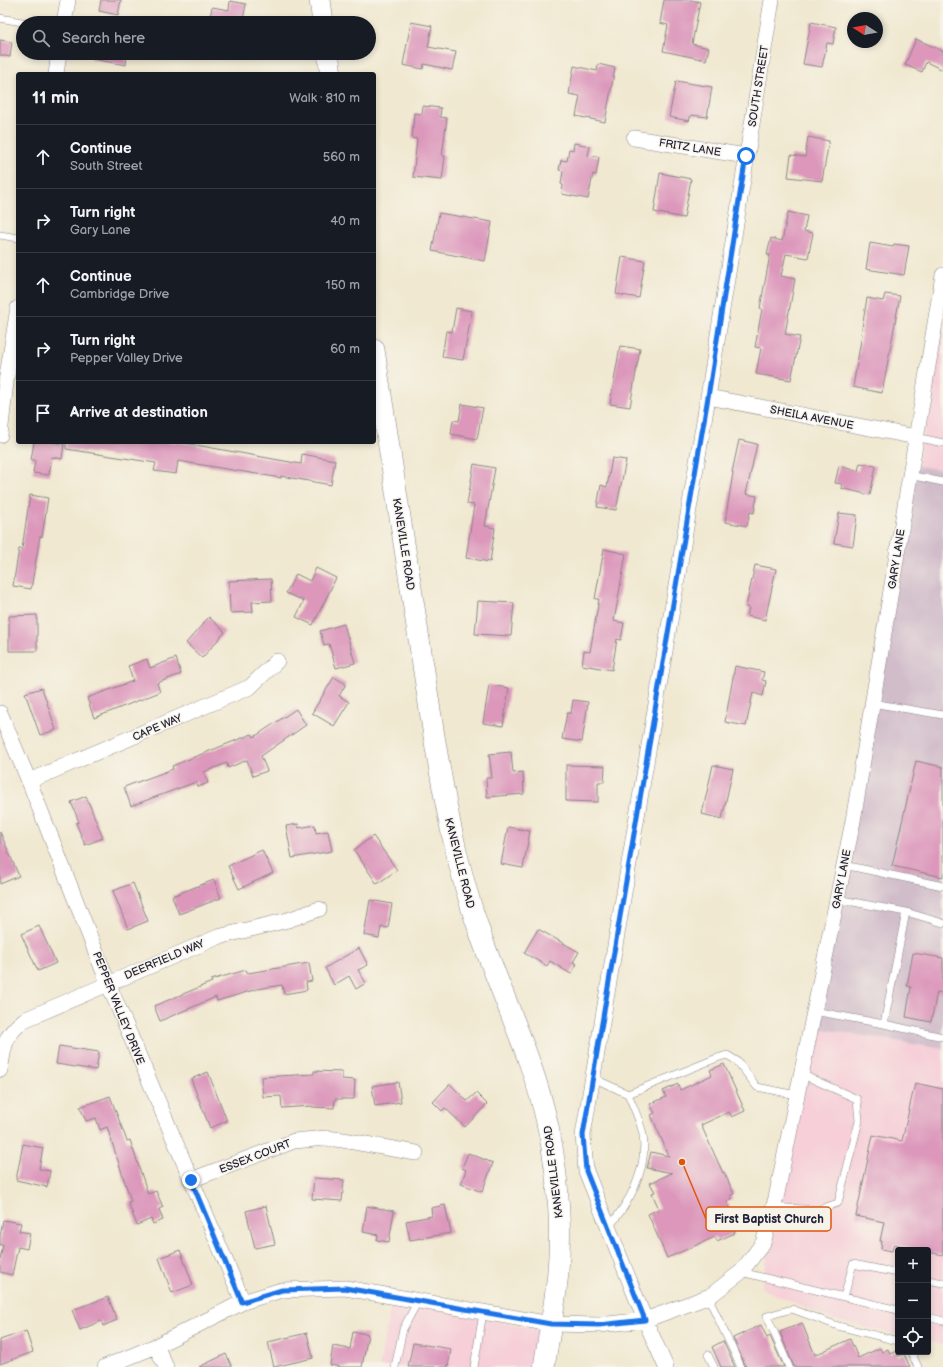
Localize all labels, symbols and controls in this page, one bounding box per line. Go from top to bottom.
north arrow [847,12,883,48]
search box [16,16,376,60]
icon: search [30,27,52,49]
text: Search here [62,29,145,48]
street label: SOUTH STREET [746,44,771,128]
text: 11 min [32,88,79,108]
text: Walk · 810 m [289,90,360,106]
street label: FRITZ LANE [658,136,722,159]
text: Continue [70,139,132,158]
icon: ahead [32,146,54,168]
route start [737,147,755,165]
text: 560 m [323,149,360,165]
text: South Street [70,158,143,174]
text: Turn right [70,203,135,222]
icon: right [32,210,54,232]
text: 40 m [330,213,360,229]
text: Gary Lane [70,222,130,238]
text: Continue [70,267,132,286]
icon: ahead [32,274,54,296]
text: 150 m [326,277,360,293]
text: Cambridge Drive [70,286,169,302]
text: Turn right [70,331,135,350]
icon: right [32,338,54,360]
text: 60 m [330,341,360,357]
text: Pepper Valley Drive [70,350,183,366]
icon: arrive [32,402,54,424]
text: Arrive at destination [70,403,208,422]
street label: SHEILA AVENUE [769,403,855,432]
street label: KANEVILLE ROAD [390,497,417,591]
street label: GARY LANE [885,528,908,590]
street label: CAPE WAY [130,711,184,744]
street label: KANEVILLE ROAD [442,816,477,910]
street label: GARY LANE [829,848,854,910]
street label: DEERFIELD WAY [122,937,207,982]
street label: PEPPER VALLEY DRIVE [90,950,147,1067]
street label: KANEVILLE ROAD [541,1125,566,1219]
street label: ESSEX COURT [218,1137,293,1176]
route end [182,1171,200,1189]
callout: First Baptist Church [706,1207,831,1231]
text: First Baptist Church [714,1212,824,1227]
map controls [895,1247,931,1355]
button: + [895,1247,931,1283]
button: − [895,1283,931,1319]
button: locate [895,1319,931,1355]

